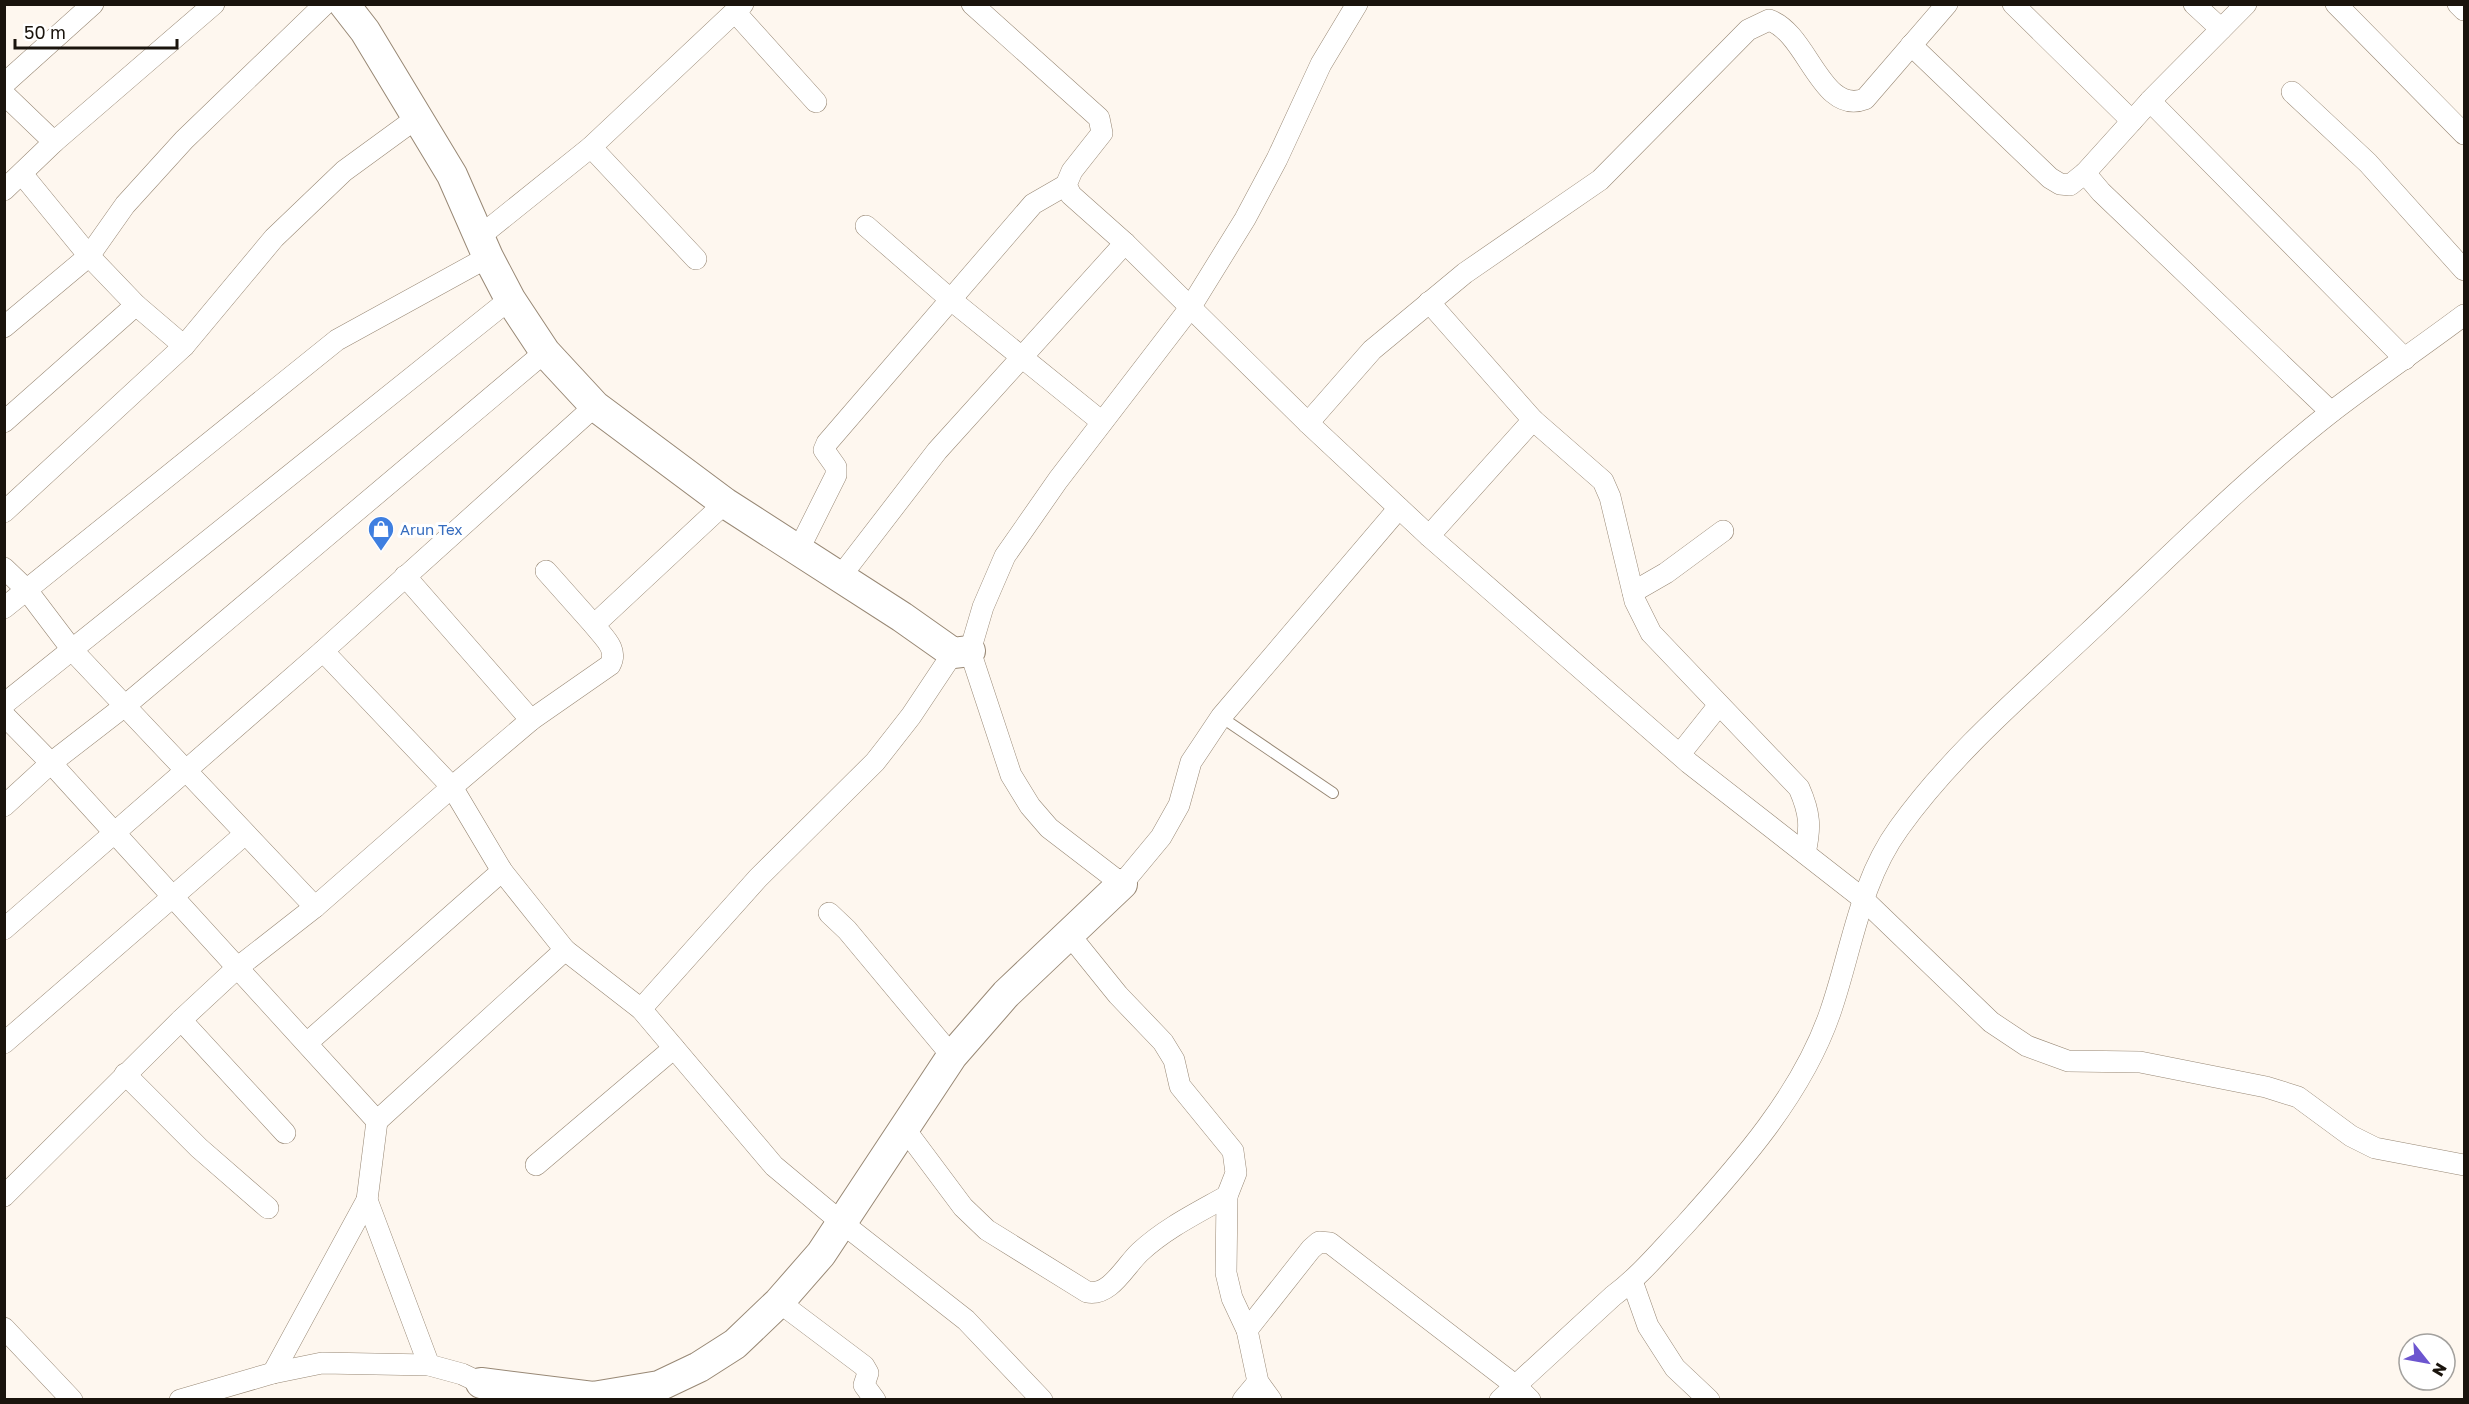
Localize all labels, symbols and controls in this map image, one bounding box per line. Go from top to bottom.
scale bar [15,12,177,50]
text: 50 m [24,21,66,43]
shop icon: Arun Tex [366,514,396,552]
place label: Arun Tex [400,520,463,538]
north arrow [2397,1332,2457,1392]
text: N [2428,1359,2452,1380]

